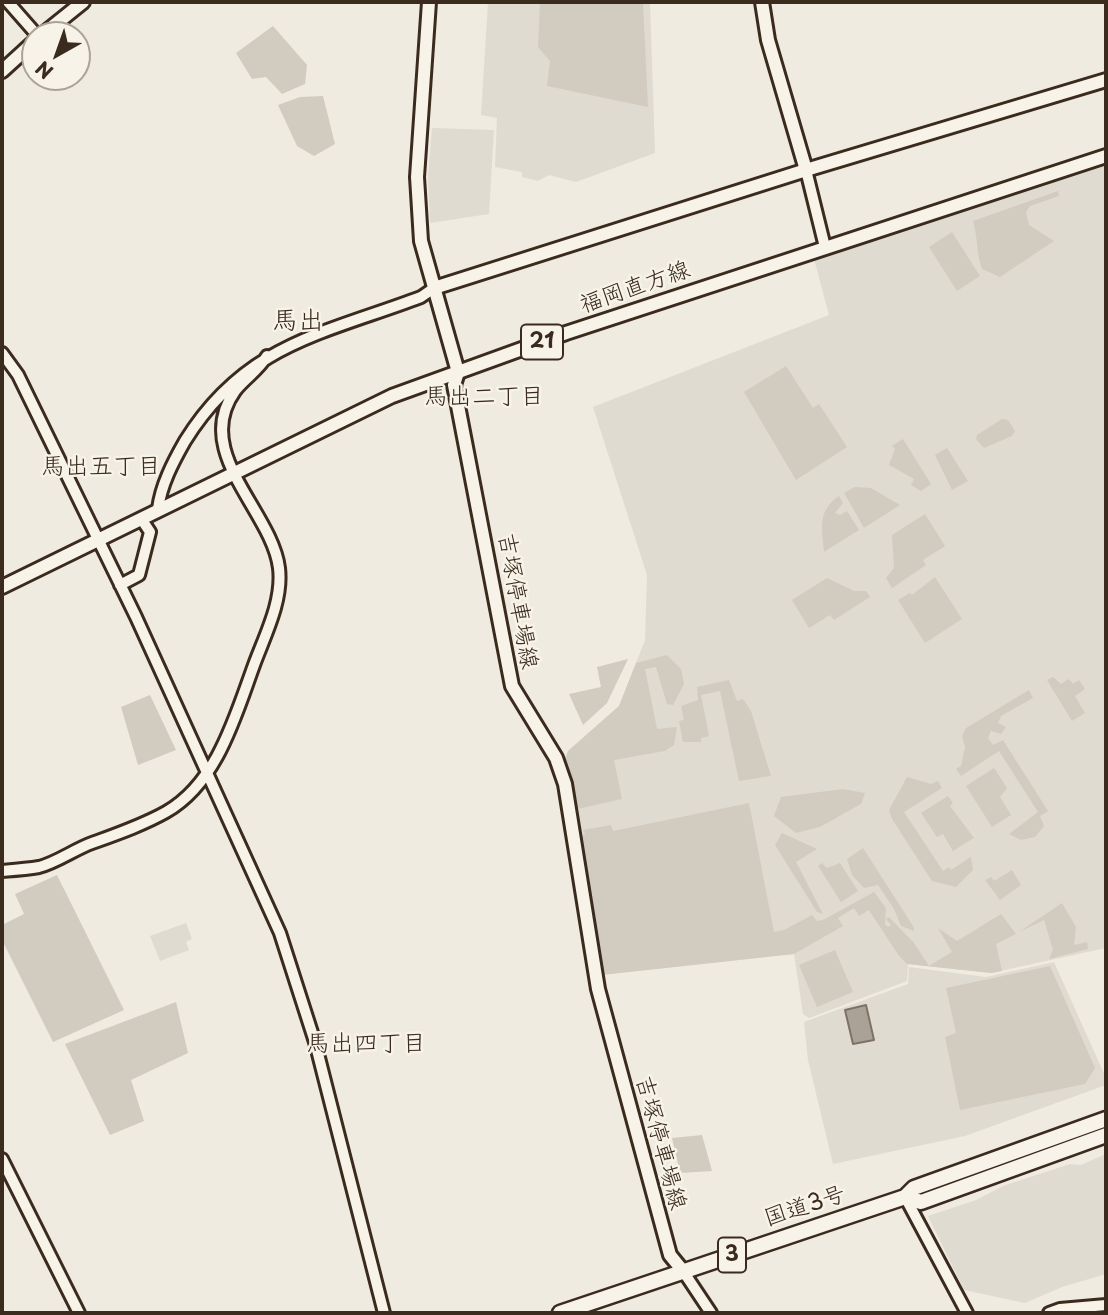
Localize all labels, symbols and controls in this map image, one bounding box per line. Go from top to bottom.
north arrow [21,21,91,91]
text: N [29,55,59,86]
street label: 福岡直方線 [576,256,694,320]
district label: 馬出 [272,306,324,338]
road number: 21 [521,324,563,360]
district label: 馬出二丁目 [424,383,544,411]
district label: 馬出五丁目 [41,453,161,481]
street label: 吉塚停車場線 [491,531,543,671]
district label: 馬出四丁目 [306,1030,426,1058]
street label: 吉塚停車場線 [629,1073,691,1213]
street label: 国道3号 [761,1181,849,1233]
road number: 3 [718,1238,746,1272]

